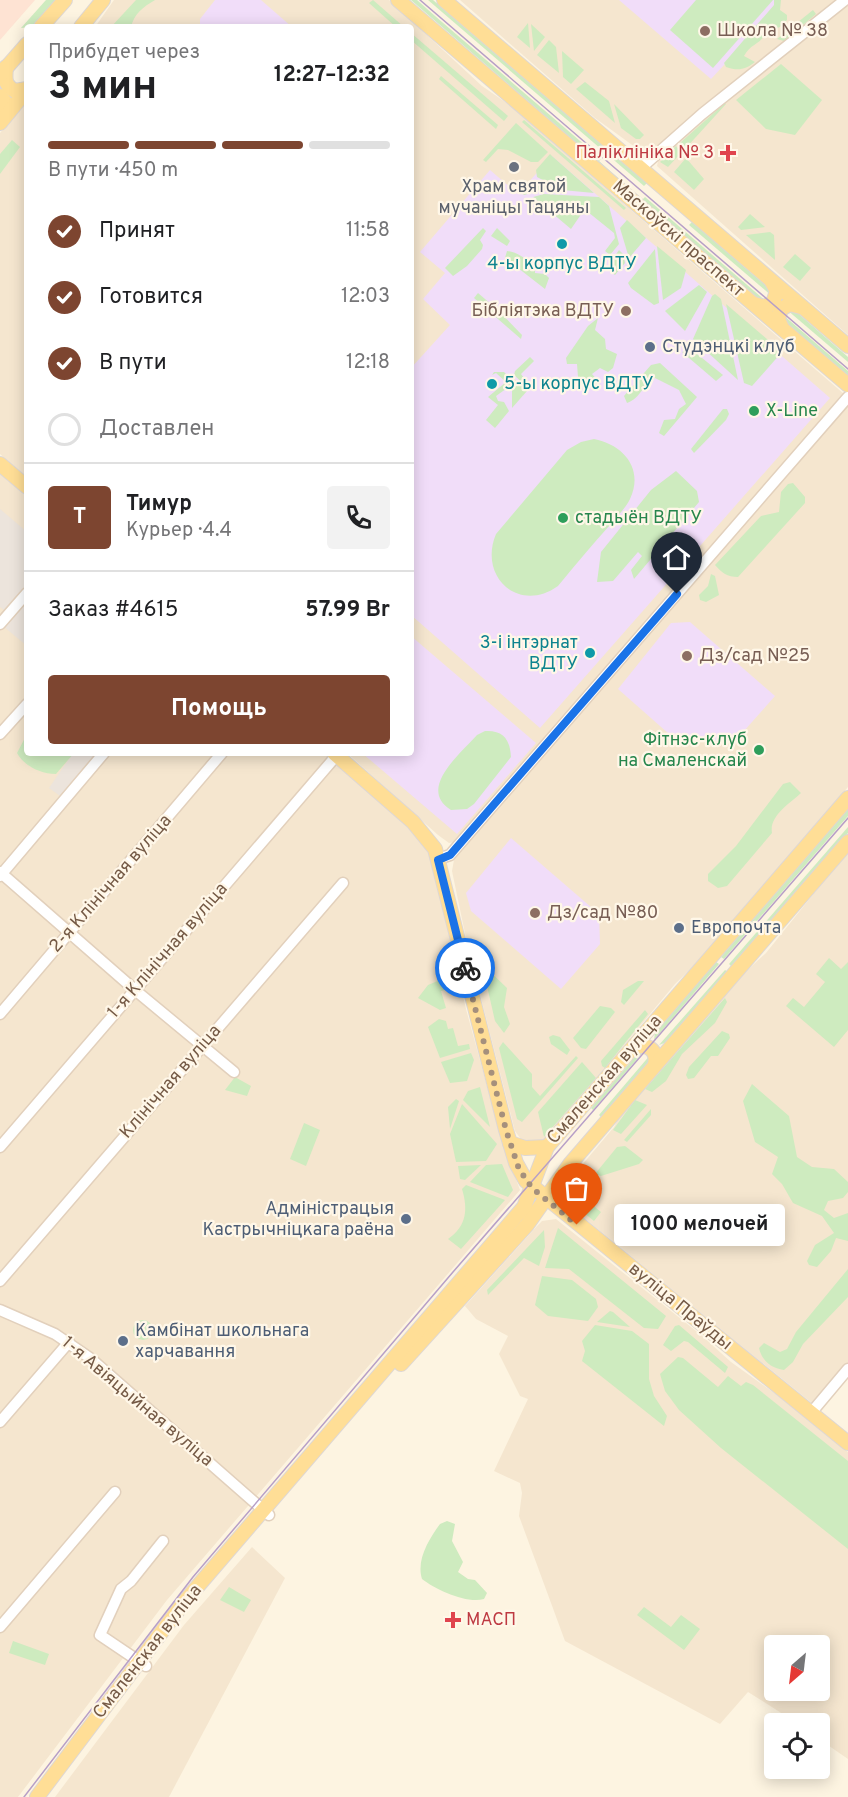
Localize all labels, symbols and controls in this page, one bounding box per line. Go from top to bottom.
place label: Школа № 38 [717,20,828,43]
marker: Школа № 38 [698,24,712,38]
text: Прибудет через [48,40,200,66]
text: 12:27–12:32 [274,62,390,89]
text: 3 мин [48,64,157,113]
place label: Паліклініка № 3 [575,142,714,165]
marker: Паліклініка № 3 [719,144,737,162]
text: В пути · 450 m [48,158,178,184]
marker: Храм святой мучаніцы Тацяны [507,160,521,174]
street label: Маскоўскі праспект [607,175,749,303]
place label: Храм святой мучаніцы Тацяны [439,176,589,220]
icon: check [48,215,81,248]
text: Принят [99,218,175,245]
text: 11:58 [346,218,390,244]
marker: 4-ы корпус ВДТУ [555,237,569,251]
place label: 4-ы корпус ВДТУ [487,253,637,276]
icon: check [48,281,81,314]
text: Готовится [99,284,203,311]
text: 12:03 [341,284,390,310]
place label: Бібліятэка ВДТУ [471,300,614,323]
marker: Бібліятэка ВДТУ [619,304,633,318]
place label: Студэнцкі клуб [662,336,795,359]
marker: Студэнцкі клуб [643,340,657,354]
icon: check [48,347,81,380]
text: В пути [99,350,167,377]
text: 12:18 [346,350,390,376]
place label: 5-ы корпус ВДТУ [504,373,654,396]
marker: 5-ы корпус ВДТУ [485,377,499,391]
place label: X-Line [766,400,818,423]
marker: X-Line [747,404,761,418]
text: Доставлен [99,416,214,443]
button: phone [327,486,390,549]
text: Тимур [126,491,192,518]
text: Т [73,504,86,531]
place label: стадыён ВДТУ [575,507,702,530]
marker: стадыён ВДТУ [556,511,570,525]
text: Курьер · 4.4 [126,518,232,544]
pin [651,532,702,594]
icon: home [660,541,693,574]
text: Заказ #4615 [48,597,178,624]
text: 57.99 Br [305,597,390,624]
place label: 3-і інтэрнат ВДТУ [480,632,578,676]
place label: Дз/сад №25 [699,645,810,668]
marker: 3-і інтэрнат ВДТУ [583,646,597,660]
marker: Дз/сад №25 [680,649,694,663]
button: Помощь [48,675,390,744]
place label: Фітнэс-клуб на Смаленскай [618,729,747,773]
marker: Фітнэс-клуб на Смаленскай [752,743,766,757]
street label: 2-я Клінічная вуліца [45,810,177,958]
street label: 1-я Клінічная вуліца [103,878,233,1024]
place label: Дз/сад №80 [547,902,658,925]
marker: Дз/сад №80 [528,906,542,920]
place label: Европочта [691,917,781,940]
marker: Европочта [672,921,686,935]
courier [435,938,495,998]
icon: bike [449,952,482,985]
street label: Смаленская вуліца [543,1011,667,1149]
street label: Клінічная вуліца [115,1020,227,1144]
pin [551,1163,602,1225]
icon: bag [560,1172,593,1205]
place label: Адміністрацыя Кастрычніцкага раёна [203,1198,394,1242]
callout: 1000 мелочей [613,1204,784,1246]
marker: Адміністрацыя Кастрычніцкага раёна [399,1212,413,1226]
text: 1000 мелочей [631,1212,768,1238]
street label: вуліца Праўды [623,1258,737,1356]
place label: Камбінат школьнага харчавання [135,1320,309,1364]
street label: 1-я Авіяцыйная вуліца [56,1332,218,1472]
marker: Камбінат школьнага харчавання [116,1334,130,1348]
street label: Смаленская вуліца [88,1580,208,1724]
place label: МАСП [466,1609,516,1632]
marker: МАСП [444,1611,462,1629]
north arrow [764,1635,830,1701]
map controls [764,1635,830,1779]
button: locate [764,1713,830,1779]

